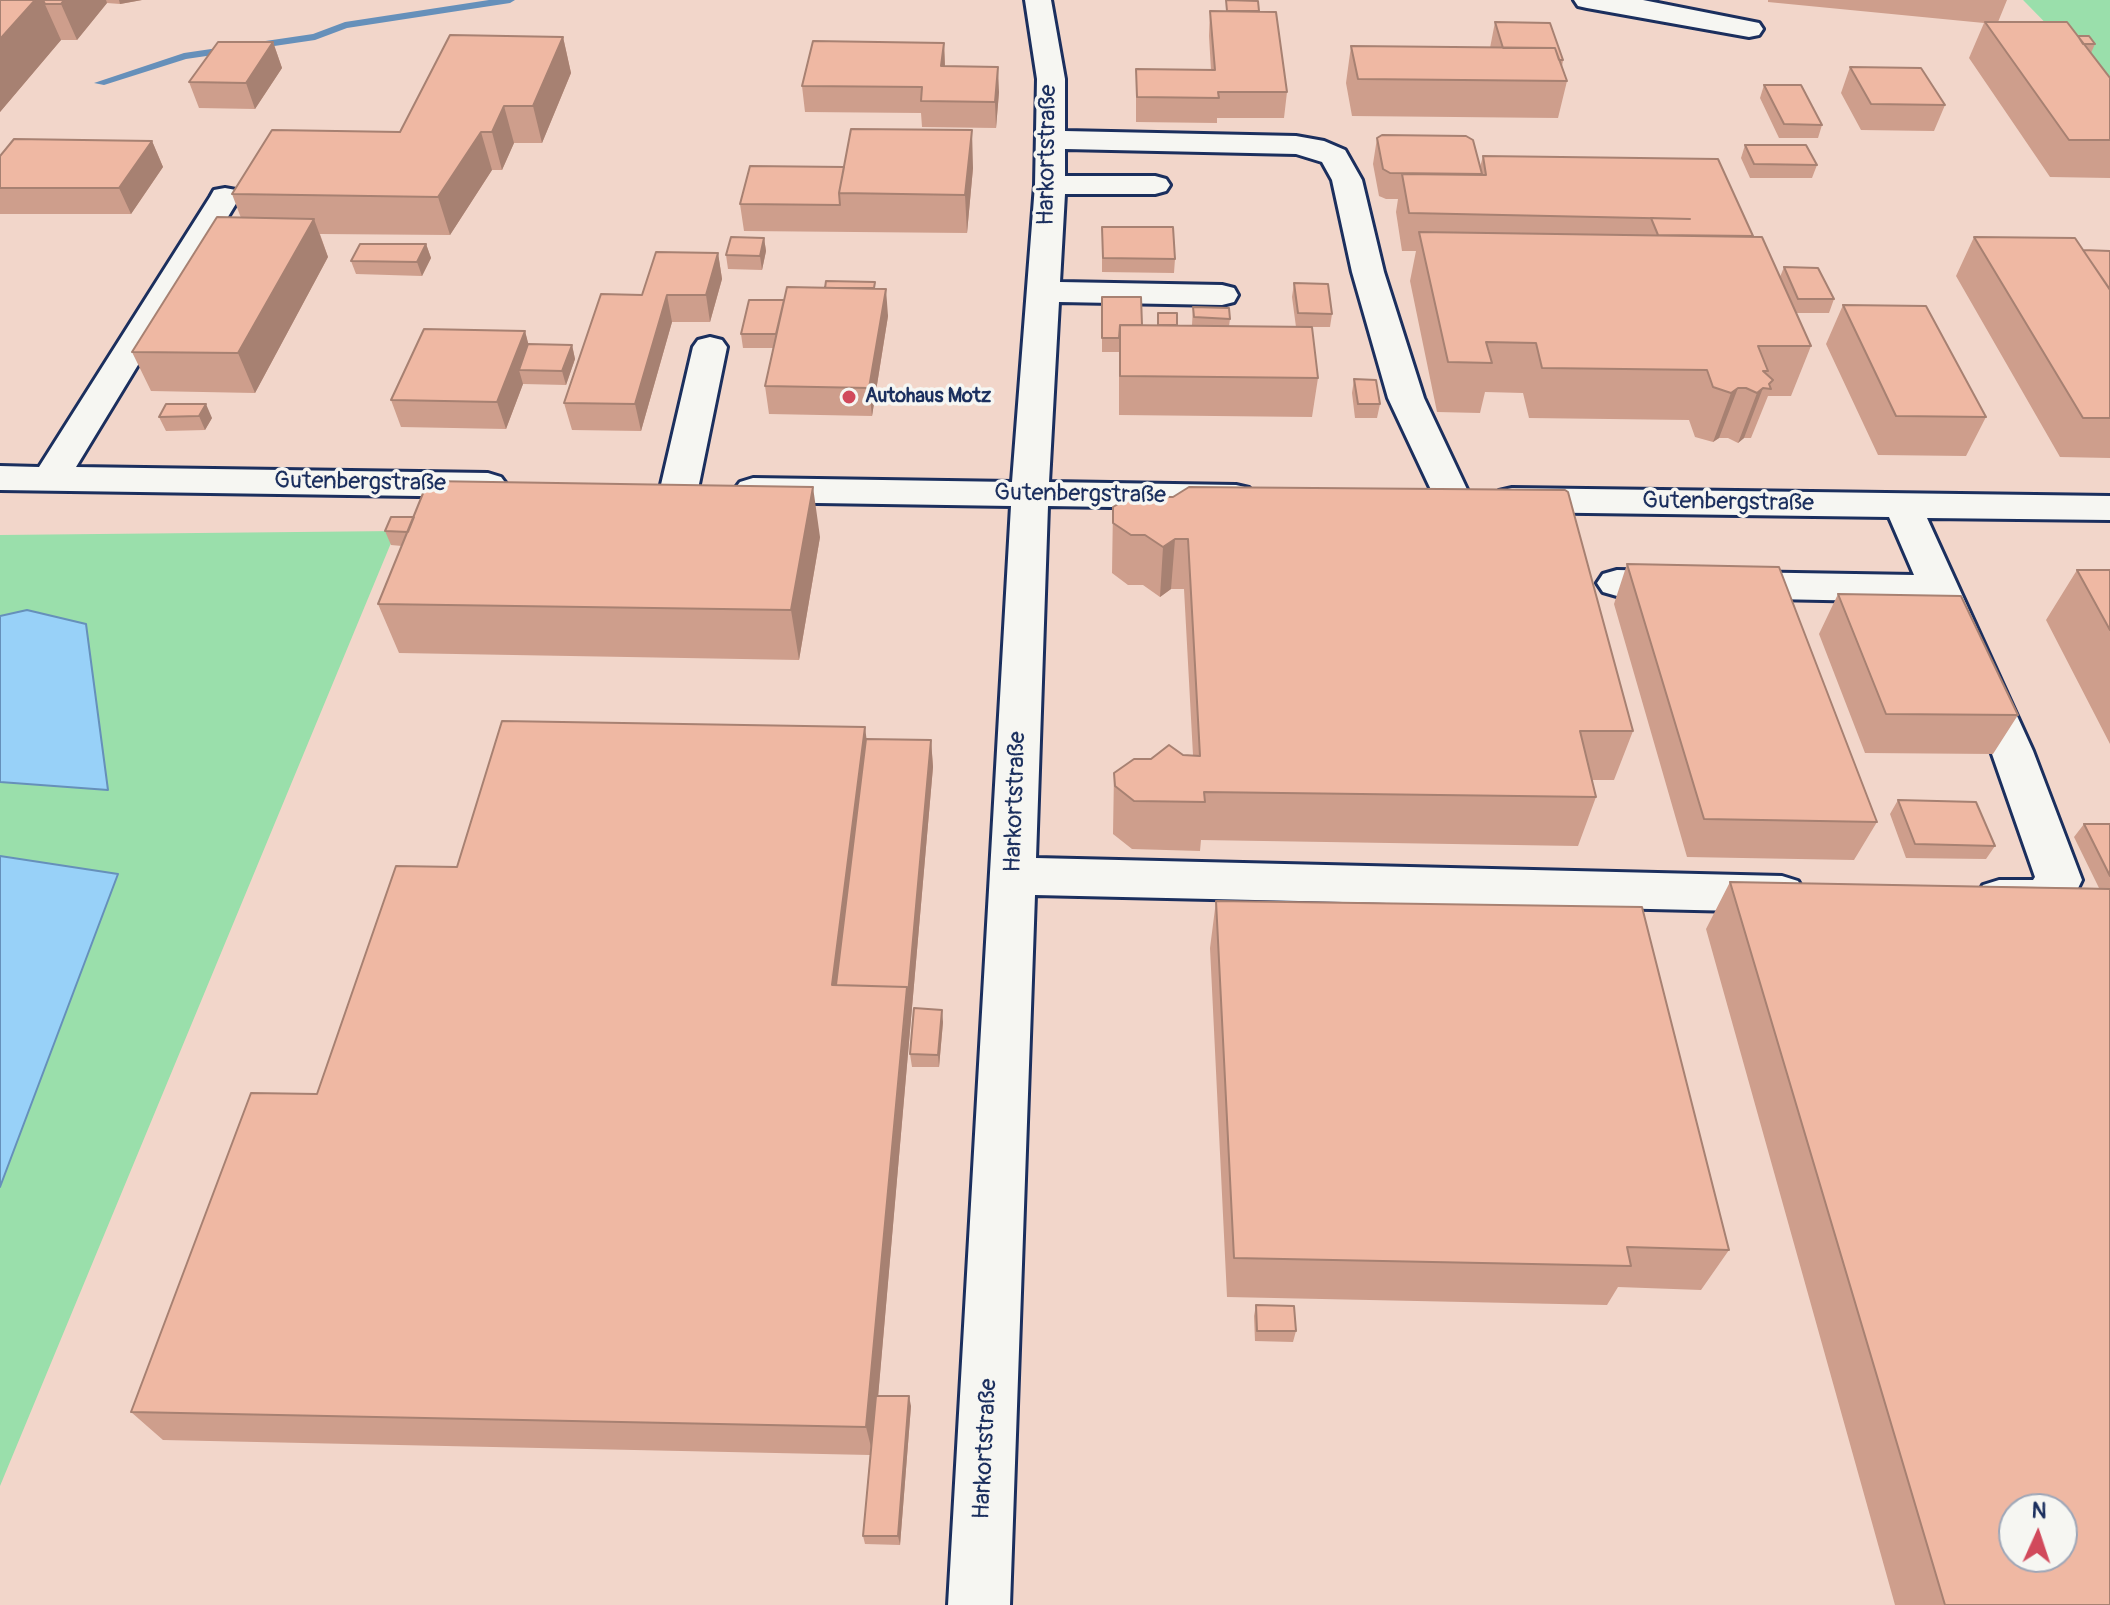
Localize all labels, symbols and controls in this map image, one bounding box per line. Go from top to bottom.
street label: Harkortstraße [1032,84,1064,226]
place label: Autohaus Motz [865,385,991,409]
marker: Autohaus Motz [840,388,858,406]
street label: Gutenbergstraße [274,467,446,499]
street label: Gutenbergstraße [994,479,1166,511]
street label: Gutenbergstraße [1642,487,1814,519]
street label: Harkortstraße [999,731,1033,873]
street label: Harkortstraße [968,1378,1004,1520]
north arrow [1998,1493,2078,1573]
text: N [2031,1497,2047,1525]

